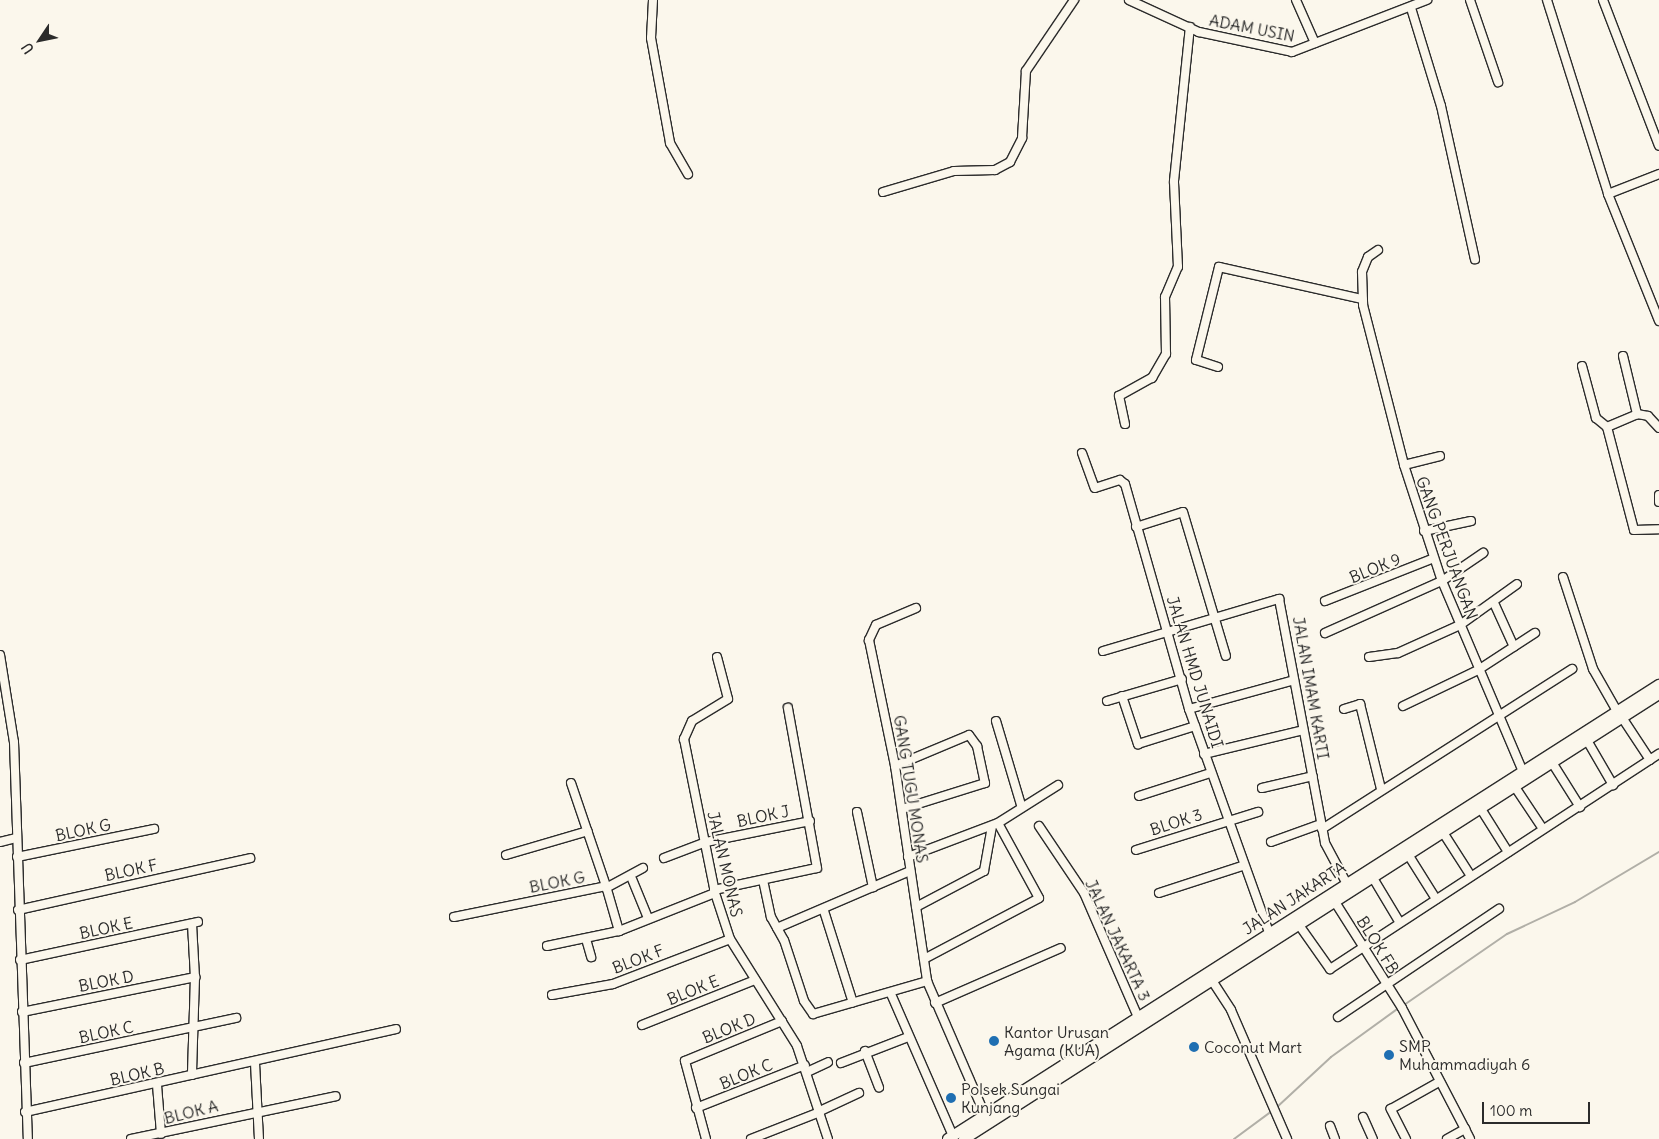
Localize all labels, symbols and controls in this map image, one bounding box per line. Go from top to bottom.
street label: ADAM USIN [1208,10,1296,46]
north arrow [15,15,65,65]
text: U [17,39,38,57]
street label: GANG PERJUANGAN [1412,474,1482,622]
street label: BLOK 9 [1346,549,1404,587]
street label: JALAN HMD JUNAIDI [1163,594,1227,750]
street label: JALAN IMAM KARTI [1289,615,1333,761]
street label: GANG TUGU MONAS [890,714,932,864]
street label: BLOK J [735,801,791,831]
street label: BLOK 3 [1147,805,1205,839]
street label: JALAN MONAS [704,809,746,919]
street label: BLOK G [54,815,112,845]
street label: BLOK F [103,855,159,885]
street label: JALAN JAKARTA [1239,858,1349,938]
street label: BLOK G [528,867,586,897]
street label: JALAN JAKARTA 3 [1081,876,1155,1004]
street label: BLOK E [78,913,134,943]
street label: BLOK FB [1353,913,1403,977]
street label: BLOK F [609,940,667,978]
street label: BLOK D [77,966,135,996]
street label: BLOK E [664,971,722,1009]
street label: BLOK D [699,1009,759,1047]
street label: BLOK C [77,1017,135,1047]
place label: Kantor Urusan Agama (KUA) [1004,1022,1109,1060]
marker: Kantor Urusan Agama (KUA) [988,1035,1000,1047]
place label: SMP Muhammadiyah 6 [1399,1036,1530,1074]
place label: Coconut Mart [1204,1037,1302,1057]
marker: Coconut Mart [1188,1041,1200,1053]
marker: SMP Muhammadiyah 6 [1383,1049,1395,1061]
street label: BLOK C [717,1055,775,1093]
street label: BLOK B [108,1058,166,1090]
place label: Polsek Sungai Kunjang [961,1079,1060,1117]
marker: Polsek Sungai Kunjang [945,1092,957,1104]
scale bar [1484,1092,1592,1124]
street label: BLOK A [162,1096,220,1128]
text: 100 m [1490,1101,1532,1120]

